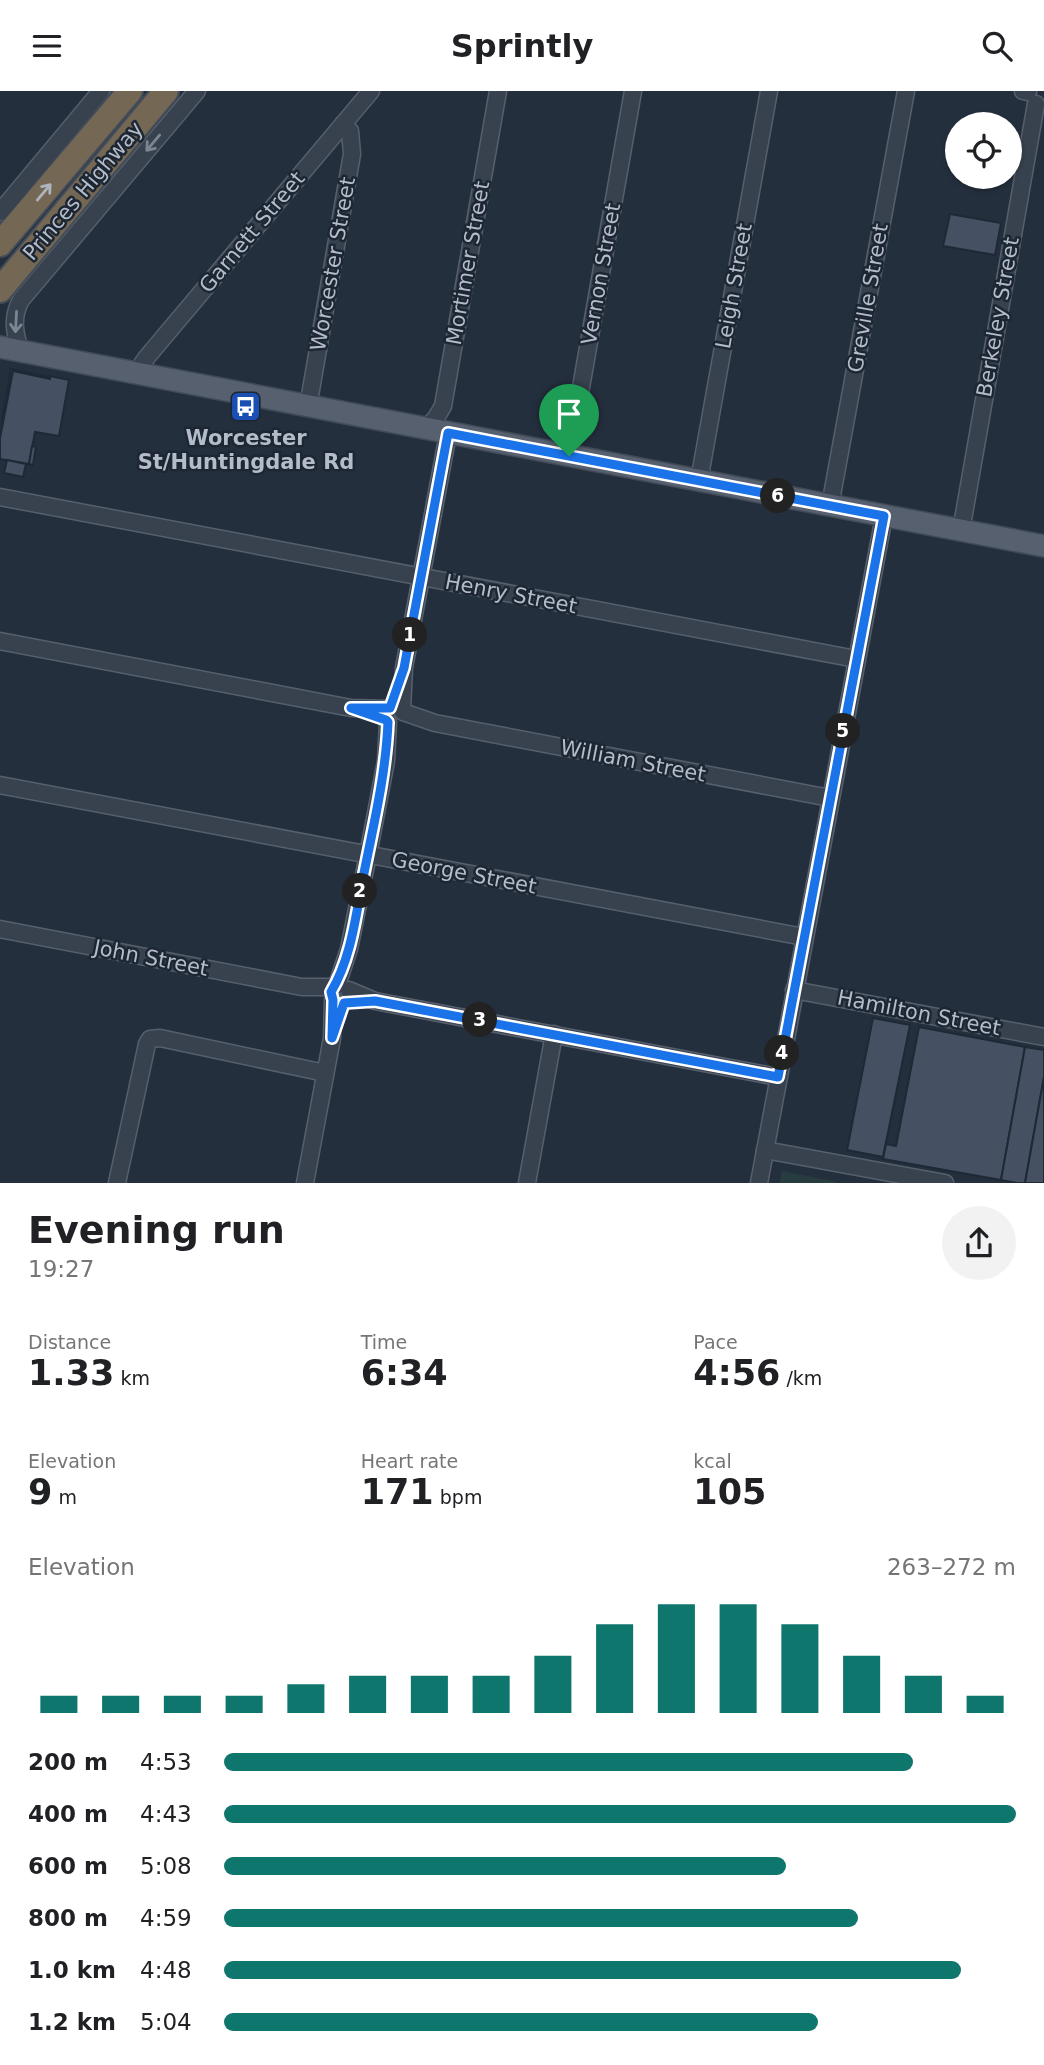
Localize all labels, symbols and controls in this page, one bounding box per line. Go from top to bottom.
icon: menu [28,27,66,65]
text: Sprintly [451,27,593,65]
icon: search [978,27,1016,65]
map controls [945,112,1022,189]
button: locate [945,112,1022,189]
street label: Princes Highway [18,117,148,265]
one-way arrow [145,134,161,152]
street label: Garnett Street [194,167,310,297]
street label: Worcester Street [306,175,360,353]
street label: Mortimer Street [442,179,494,347]
one-way arrow [36,184,52,202]
street label: Vernon Street [577,201,625,347]
street label: Leigh Street [711,221,757,351]
street label: Greville Street [843,222,893,374]
street label: Berkeley Street [972,235,1024,399]
one-way arrow [9,310,22,333]
pin [539,384,599,456]
bus stop icon: Worcester St/Huntingdale Rd [229,389,263,423]
icon: arrive [550,395,588,433]
place label: Worcester St/Huntingdale Rd [138,426,354,474]
pin: 6 [760,479,796,513]
text: 6 [771,484,784,506]
street label: Henry Street [443,569,579,619]
pin: 1 [392,617,428,653]
text: 1 [403,623,416,645]
pin: 5 [826,713,860,749]
text: 5 [836,719,849,741]
street label: William Street [558,735,708,787]
street label: George Street [390,847,538,899]
pin: 2 [342,873,378,909]
text: 2 [353,879,366,901]
street label: John Street [90,935,210,981]
street label: Hamilton Street [835,985,1003,1041]
pin: 3 [462,1003,498,1037]
text: 3 [473,1008,486,1030]
pin: 4 [764,1035,800,1070]
text: 4 [775,1041,788,1063]
button: share [942,1206,1016,1280]
text: Evening run [28,1208,285,1252]
text: 19:27 [28,1256,94,1282]
text: Distance [28,1331,111,1353]
text: Time [361,1331,407,1353]
text: Pace [693,1331,738,1353]
text: 1.33 [28,1353,114,1393]
text: 6:34 [361,1353,448,1393]
text: 4:56 [693,1353,780,1393]
text: km [114,1367,150,1389]
text: /km [780,1367,822,1389]
text: Elevation [28,1450,116,1472]
text: Heart rate [361,1450,458,1472]
text: kcal [693,1450,732,1472]
text: 9 [28,1472,52,1512]
text: 171 [361,1472,434,1512]
text: 105 [693,1472,766,1512]
text: m [52,1486,77,1508]
text: bpm [434,1486,482,1508]
text: Elevation [28,1554,135,1580]
text: 263–272 m [887,1554,1016,1580]
text: 200 m [28,1749,108,1775]
text: 4:53 [140,1749,192,1775]
text: 400 m [28,1801,108,1827]
text: 4:43 [140,1801,192,1827]
text: 600 m [28,1853,108,1879]
text: 5:08 [140,1853,192,1879]
text: 800 m [28,1905,108,1931]
text: 4:59 [140,1905,192,1931]
text: 1.0 km [28,1957,116,1983]
text: 4:48 [140,1957,192,1983]
text: 1.2 km [28,2009,116,2035]
text: 5:04 [140,2009,192,2035]

